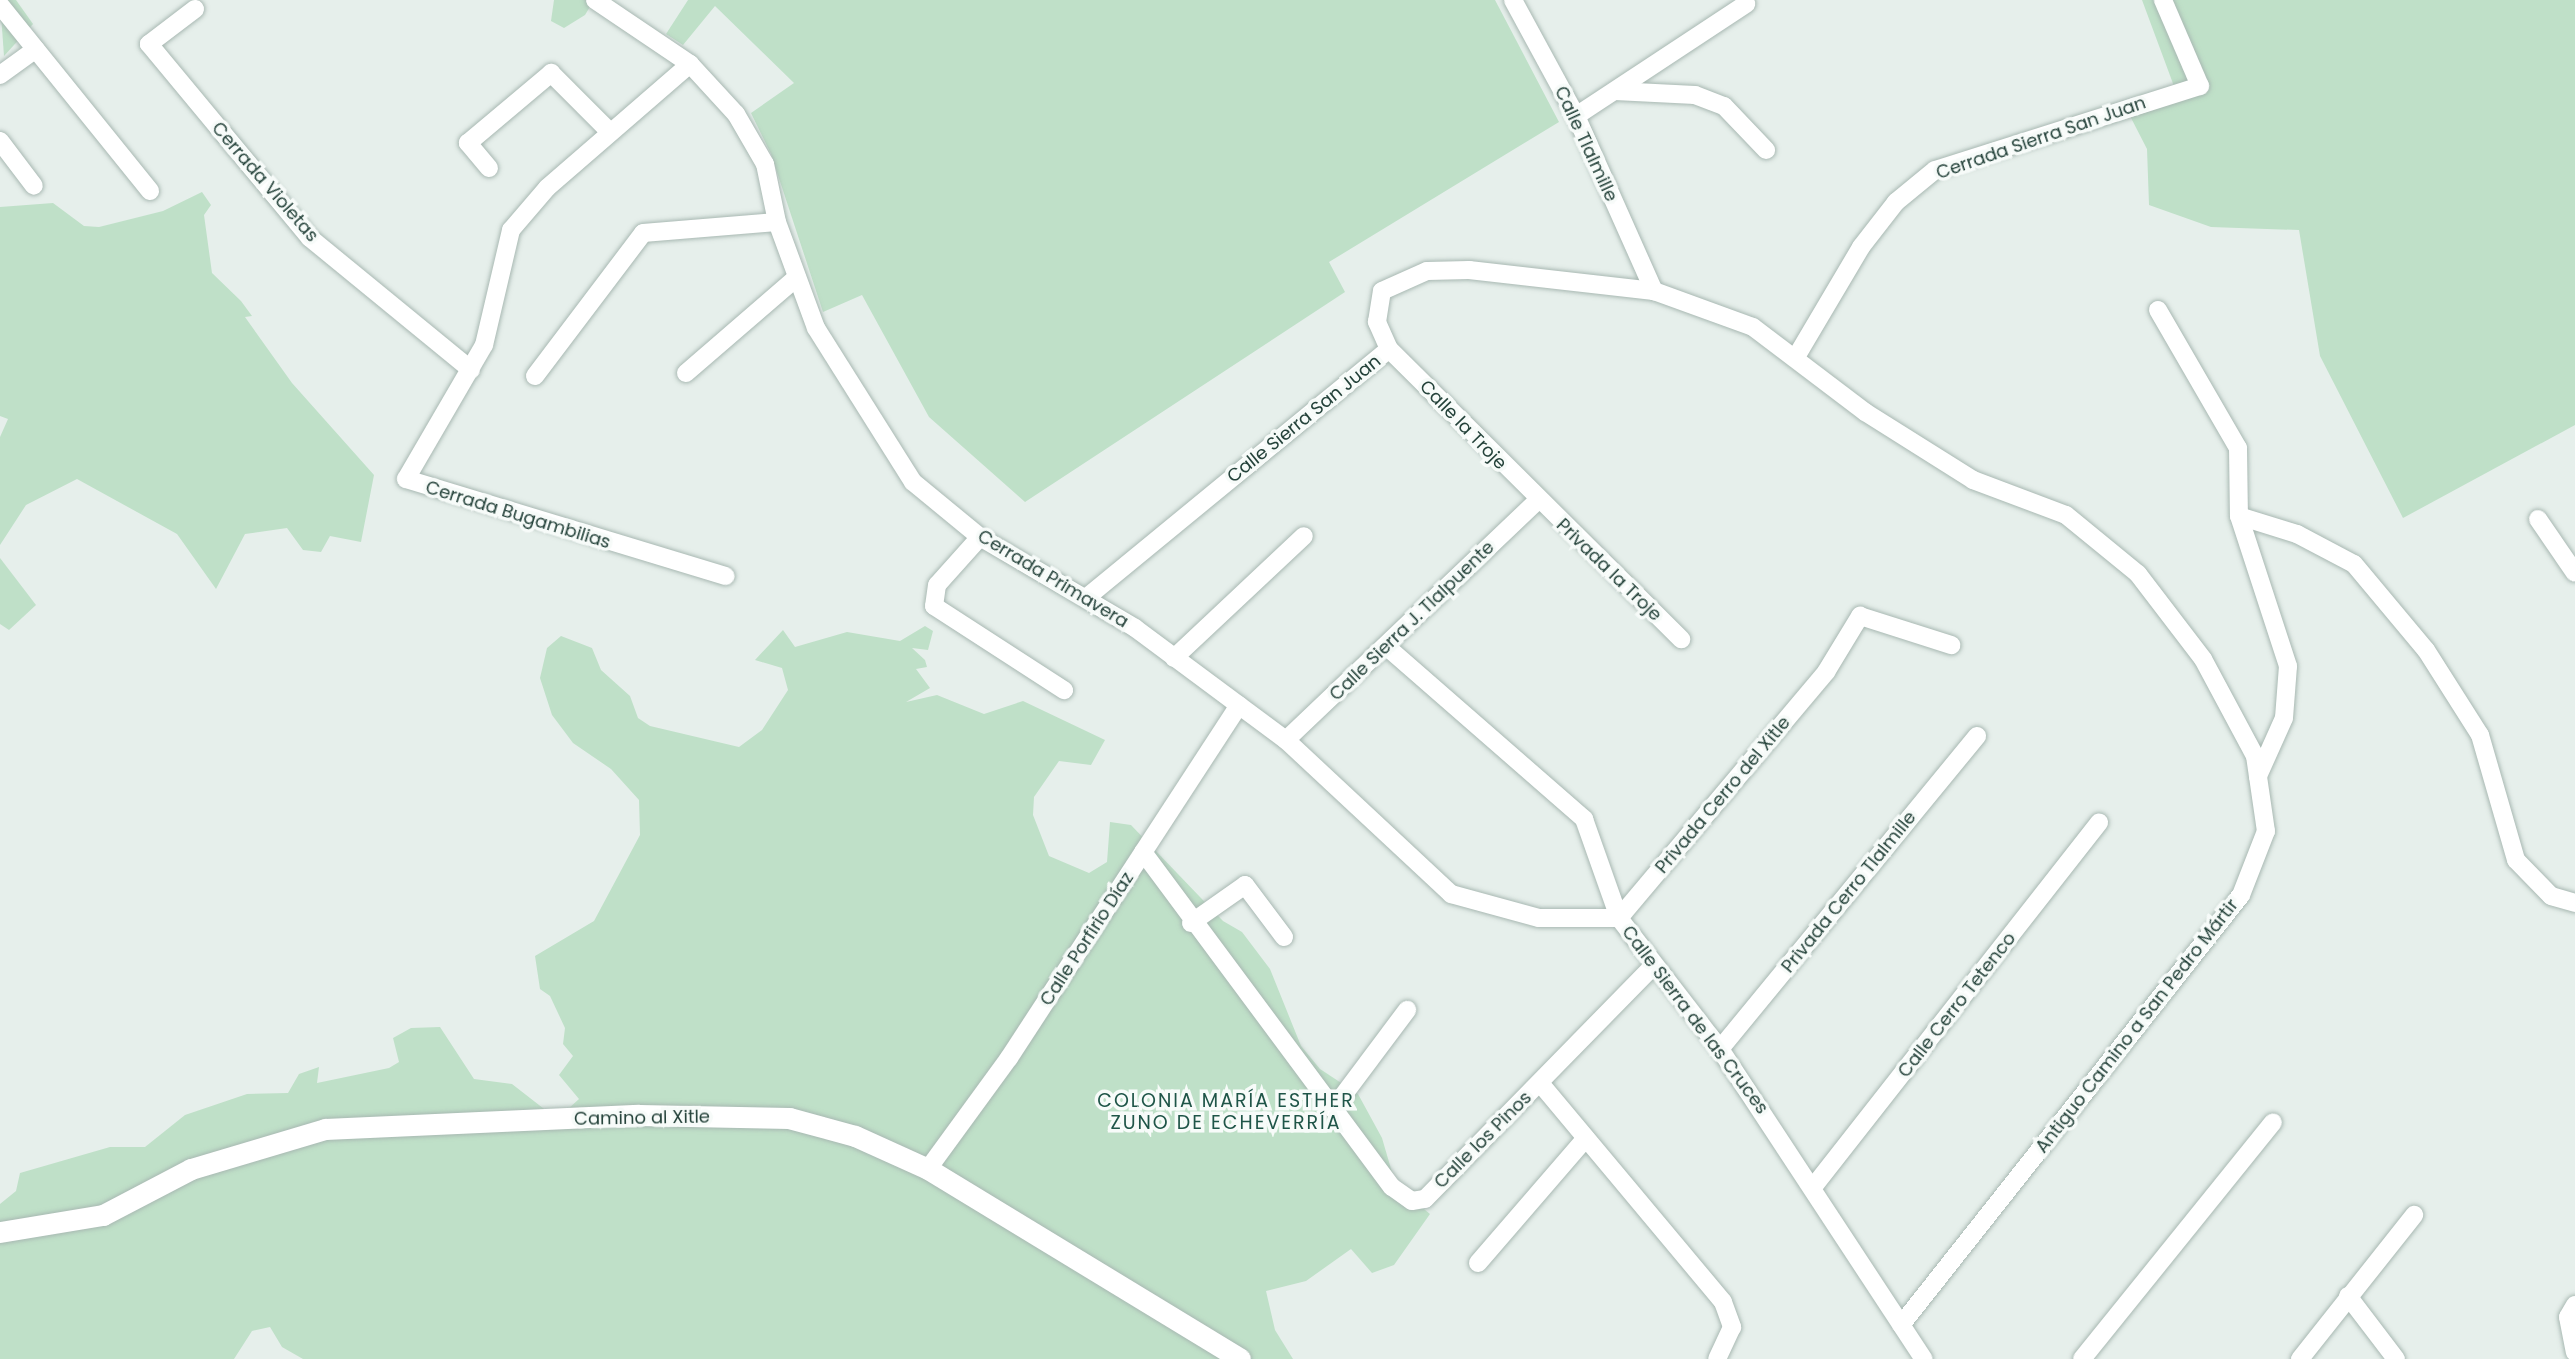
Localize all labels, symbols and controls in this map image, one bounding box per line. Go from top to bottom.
street label: Calle Tlalmille [1550,83,1622,205]
street label: Cerrada Sierra San Juan [1933,92,2149,184]
street label: Cerrada Violetas [207,118,323,246]
street label: Calle Sierra San Juan [1223,350,1385,488]
street label: Calle la Troje [1415,376,1511,474]
street label: Cerrada Bugambilias [423,477,613,553]
street label: Privada la Troje [1552,514,1666,626]
street label: Cerrada Primavera [974,525,1132,633]
street label: Calle Sierra J. Tlalpuente [1325,537,1499,705]
street label: Privada Cerro del Xitle [1651,712,1795,878]
street label: Privada Cerro Tlalmille [1777,807,1921,977]
street label: Calle Porfirio Díaz [1036,868,1138,1010]
street label: Antiguo Camino a San Pedro Mártir [2031,895,2243,1157]
street label: Calle Sierra de las Cruces [1617,922,1773,1118]
street label: Calle Cerro Tetenco [1894,928,2020,1082]
street label: Calle los Pinos [1430,1087,1536,1193]
district label: COLONIA MARÍA ESTHER ZUNO DE ECHEVERRÍA [1100,1090,1352,1134]
street label: Camino al Xitle [574,1106,710,1130]

